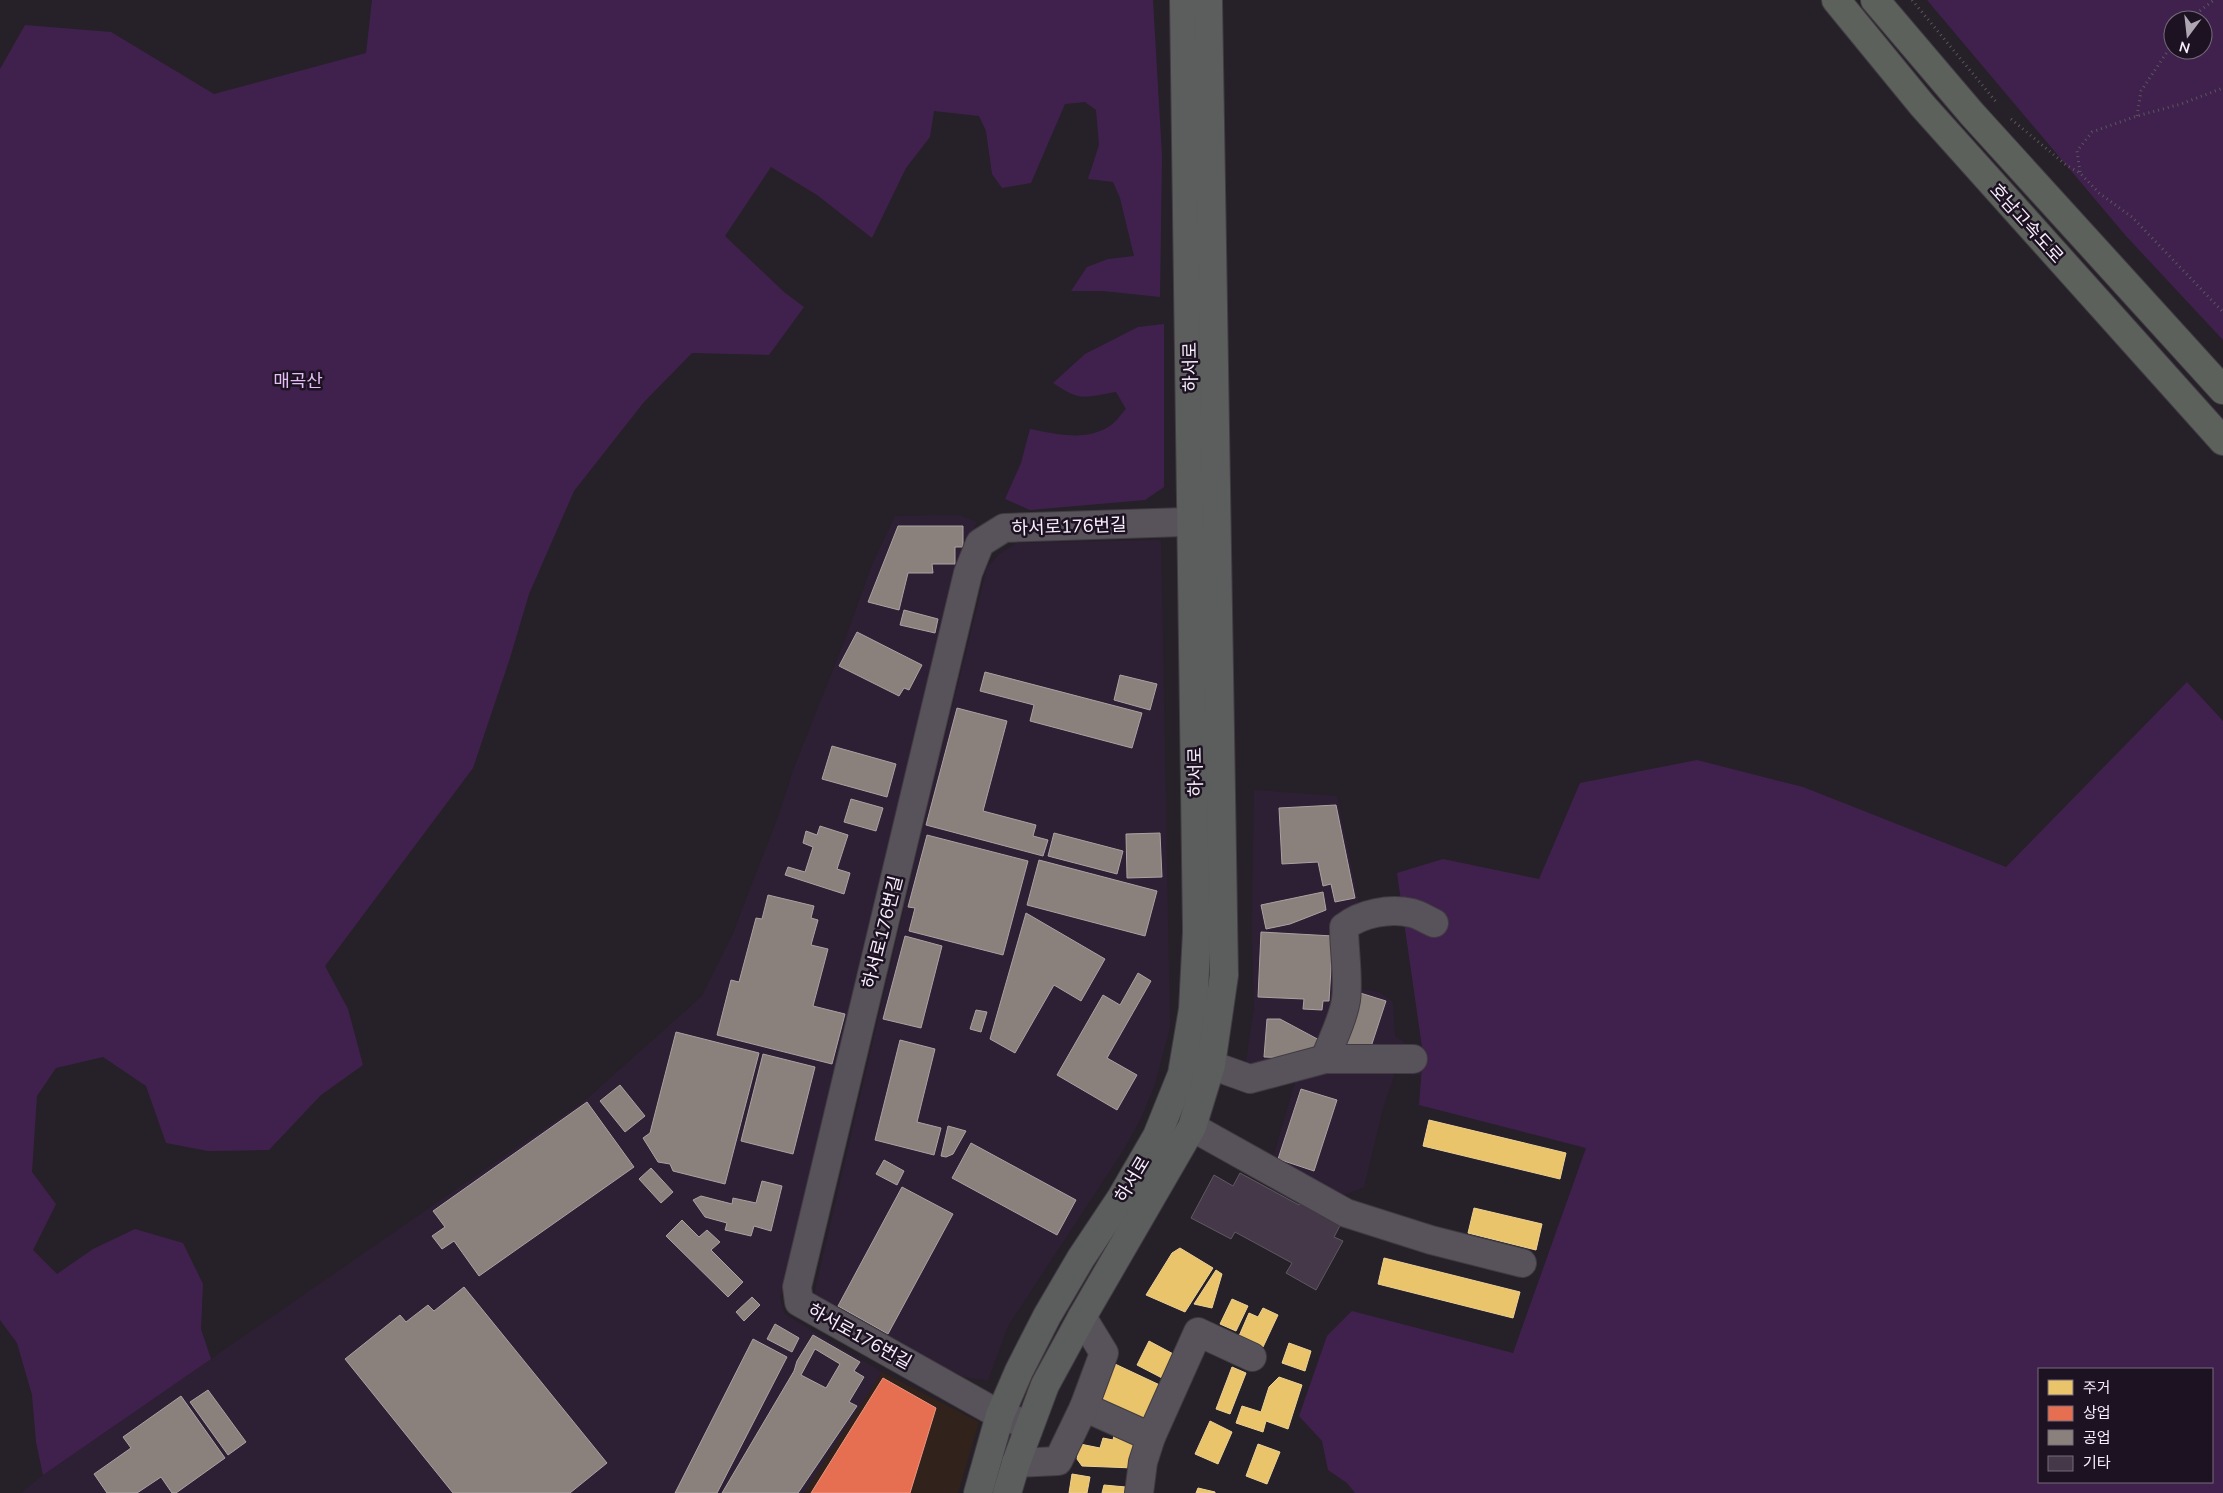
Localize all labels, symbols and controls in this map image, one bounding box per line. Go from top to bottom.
north arrow [2163,10,2213,60]
text: N [2177,37,2192,58]
street label: 호남고속도로 [1985,178,2069,268]
street label: 하서로 [1178,342,1202,392]
park label: 매곡산 [273,369,323,392]
street label: 하서로176번길 [1011,512,1127,540]
street label: 하서로 [1183,747,1207,797]
street label: 하서로176번길 [857,873,907,991]
street label: 하서로 [1109,1152,1155,1206]
street label: 하서로176번길 [804,1298,916,1374]
legend [2038,1368,2213,1483]
text: 주거 [2083,1378,2111,1397]
text: 상업 [2083,1403,2111,1422]
text: 공업 [2083,1428,2111,1447]
text: 기타 [2083,1453,2111,1472]

